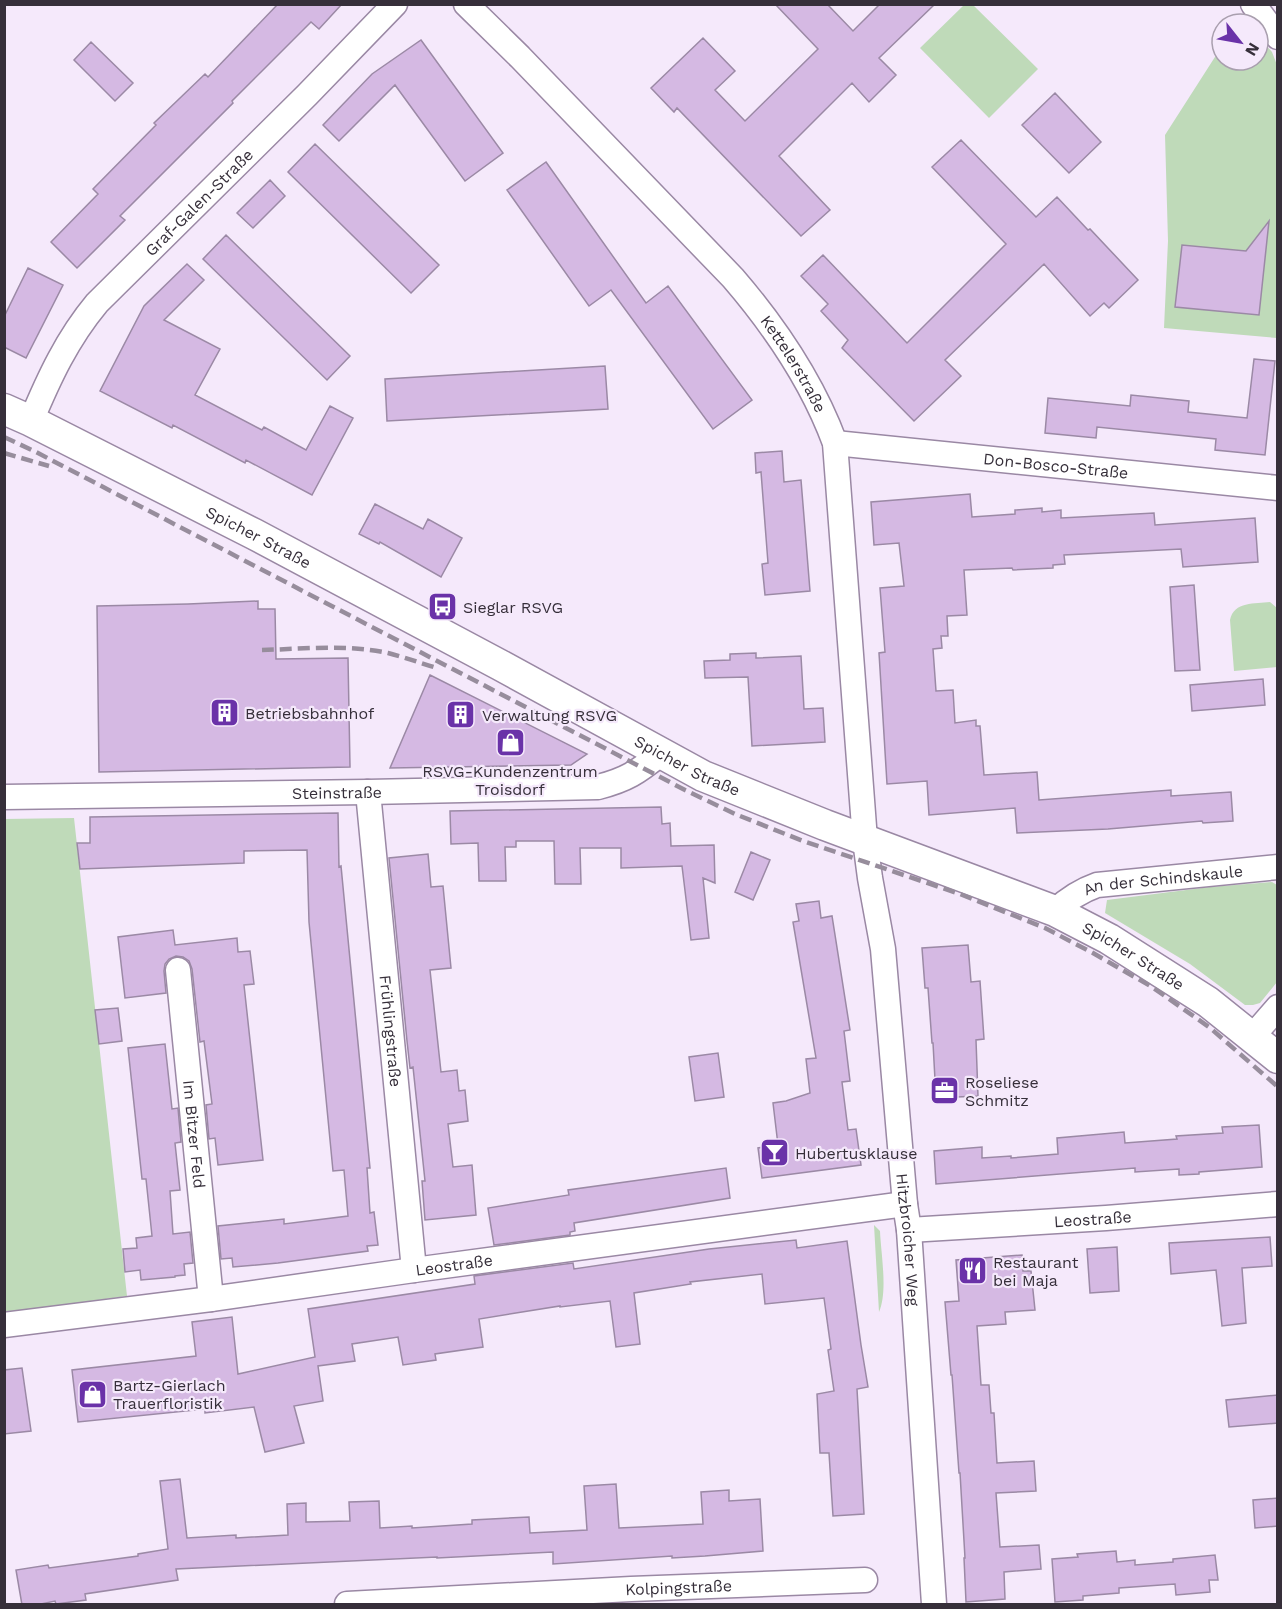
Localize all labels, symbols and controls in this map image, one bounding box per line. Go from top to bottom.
north arrow [1210,12,1270,72]
text: N [1241,39,1264,59]
street label: Graf-Galen-Straße [141,145,257,260]
street label: Kettelerstraße [756,312,830,416]
street label: Don-Bosco-Straße [982,449,1129,483]
street label: Spicher Straße [203,502,314,573]
bus stop icon: Sieglar RSVG [426,591,458,623]
place label: Sieglar RSVG [463,598,563,617]
building icon: Betriebsbahnhof [208,697,240,729]
building icon: Verwaltung RSVG [445,699,477,731]
place label: Betriebsbahnhof [245,704,375,723]
place label: Verwaltung RSVG [482,706,617,725]
shop icon: RSVG-Kundenzentrum Troisdorf [494,727,526,759]
street label: Spicher Straße [631,731,743,800]
place label: RSVG-Kundenzentrum Troisdorf [422,762,598,799]
street label: Steinstraße [292,783,382,803]
street label: An der Schindskaule [1080,862,1244,900]
street label: Spicher Straße [1079,918,1188,994]
street label: Frühlingstraße [376,974,405,1088]
place label: Roseliese Schmitz [965,1073,1039,1110]
office icon: Roseliese Schmitz [928,1075,960,1107]
street label: Im Bitzer Feld [179,1079,209,1189]
bar icon: Hubertusklause [758,1137,790,1169]
place label: Hubertusklause [795,1144,917,1163]
street label: Hitzbroicher Weg [892,1172,923,1307]
street label: Leostraße [1053,1207,1132,1231]
street label: Leostraße [414,1251,494,1280]
place label: Restaurant bei Maja [993,1253,1079,1290]
restaurant icon: Restaurant bei Maja [956,1255,988,1287]
place label: Bartz-Gierlach Trauerfloristik [113,1376,226,1413]
shop icon: Bartz-Gierlach Trauerfloristik [76,1378,108,1410]
street label: Kolpingstraße [625,1576,732,1599]

